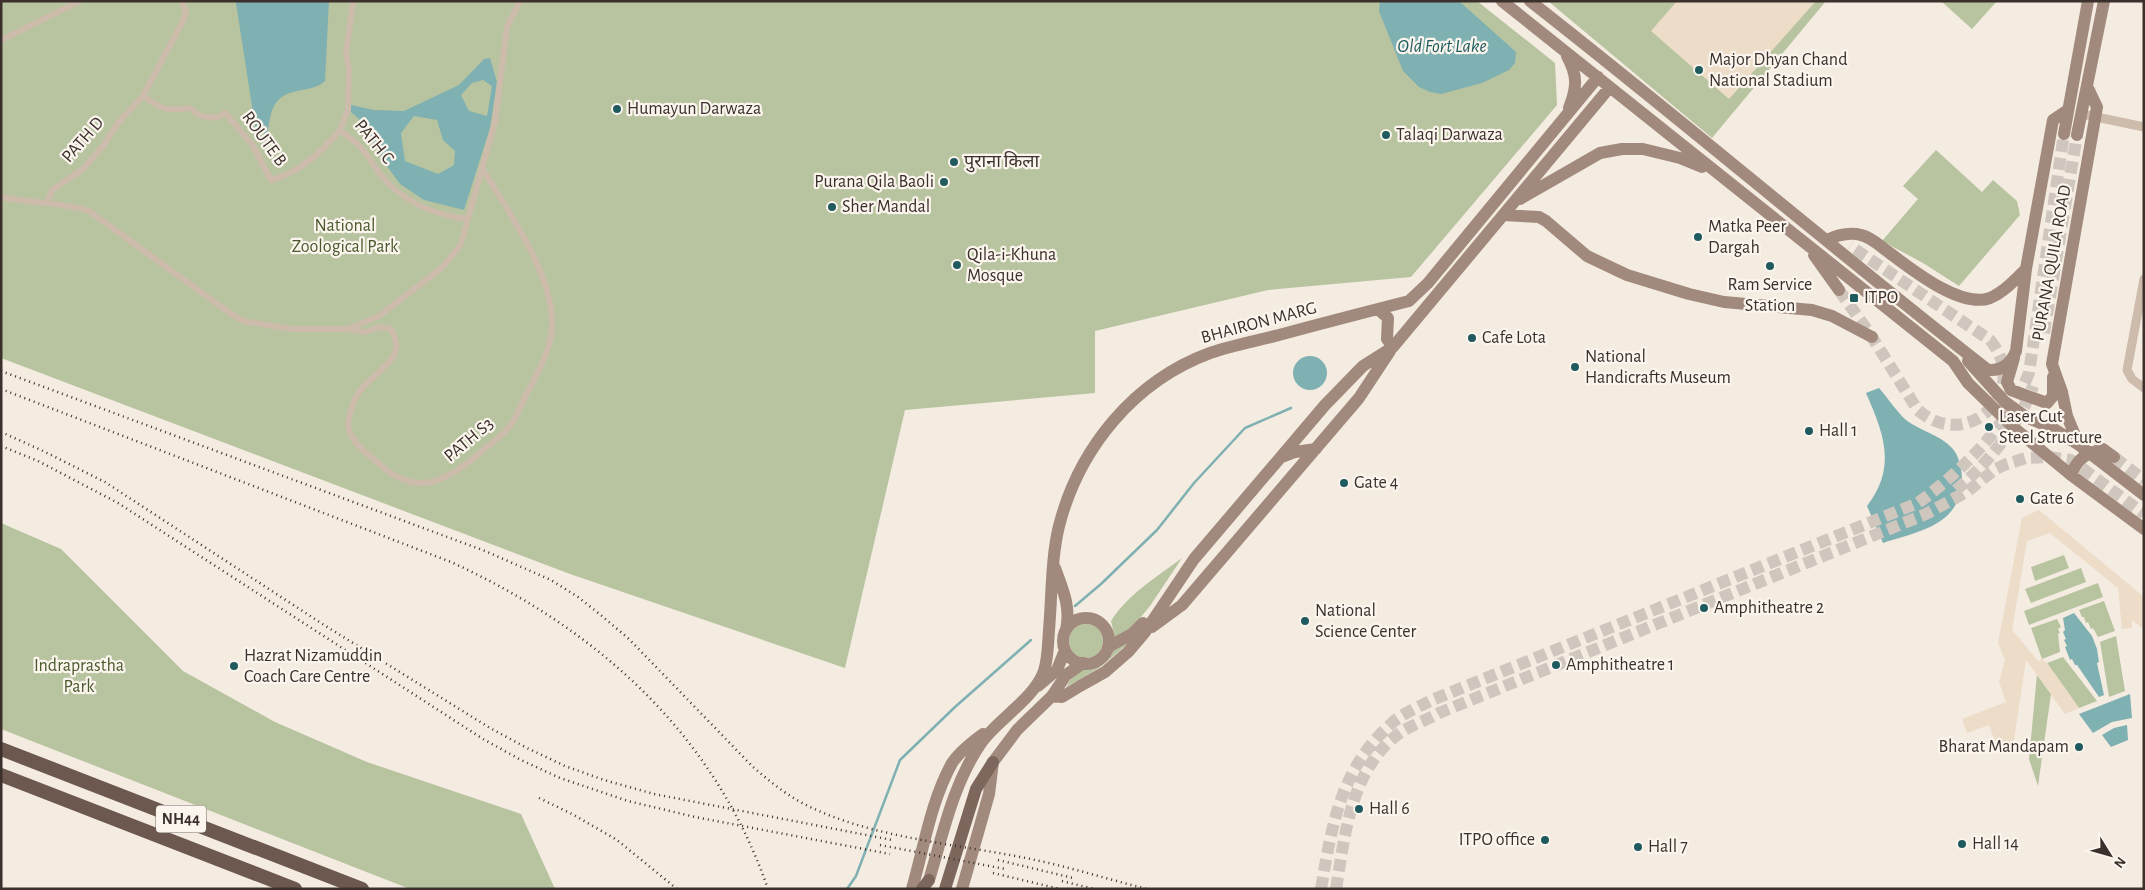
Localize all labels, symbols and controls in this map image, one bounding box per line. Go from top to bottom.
water label: Old Fort Lake [1397,37,1487,56]
place label: Major Dhyan Chand National Stadium [1709,51,1847,90]
marker: Major Dhyan Chand National Stadium [1693,64,1705,76]
place label: Humayun Darwaza [627,100,761,118]
marker: Humayun Darwaza [611,103,623,115]
street label: ROUTE B [238,108,290,170]
street label: PATH D [59,114,107,166]
street label: PATH C [351,116,397,168]
place label: Talaqi Darwaza [1396,126,1503,144]
marker: Talaqi Darwaza [1380,129,1392,141]
place label: पुराना किला [964,151,1040,173]
marker: पुराना किला [948,156,960,168]
place label: Purana Qila Baoli [814,173,934,191]
marker: Purana Qila Baoli [938,176,950,188]
street label: PURANA QUILA ROAD [2029,184,2075,342]
place label: Sher Mandal [842,198,930,216]
marker: Sher Mandal [826,201,838,213]
park label: National Zoological Park [292,217,399,256]
place label: Matka Peer Dargah [1708,218,1786,257]
marker: Matka Peer Dargah [1692,231,1704,243]
place label: Qila-i-Khuna Mosque [967,246,1056,285]
marker: Qila-i-Khuna Mosque [951,259,963,271]
marker: Ram Service Station [1764,260,1776,272]
place label: Ram Service Station [1728,276,1812,315]
place label: ITPO [1864,289,1898,307]
marker: ITPO [1848,292,1860,304]
street label: BHAIRON MARG [1199,299,1319,347]
place label: Cafe Lota [1482,329,1546,347]
marker: Cafe Lota [1466,332,1478,344]
place label: National Handicrafts Museum [1585,348,1731,387]
marker: National Handicrafts Museum [1569,361,1581,373]
place label: Laser Cut Steel Structure [1999,408,2102,447]
street label: PATH S3 [441,414,497,466]
marker: Laser Cut Steel Structure [1983,421,1995,433]
place label: Hall 1 [1819,422,1857,440]
marker: Hall 1 [1803,425,1815,437]
place label: Gate 4 [1354,474,1399,492]
marker: Gate 4 [1338,477,1350,489]
place label: Gate 6 [2030,490,2074,508]
marker: Gate 6 [2014,493,2026,505]
place label: Amphitheatre 2 [1714,599,1824,617]
place label: National Science Center [1315,602,1417,641]
marker: Amphitheatre 2 [1698,602,1710,614]
marker: National Science Center [1299,615,1311,627]
place label: Hazrat Nizamuddin Coach Care Centre [244,647,382,686]
place label: Amphitheatre 1 [1566,656,1674,674]
park label: Indraprastha Park [34,657,124,696]
marker: Amphitheatre 1 [1550,659,1562,671]
marker: Hazrat Nizamuddin Coach Care Centre [228,660,240,672]
place label: Bharat Mandapam [1938,738,2069,756]
marker: Bharat Mandapam [2073,741,2085,753]
place label: Hall 6 [1369,800,1410,818]
marker: Hall 6 [1353,803,1365,815]
road number: NH44 [156,806,206,832]
north arrow [2085,830,2135,880]
place label: ITPO office [1459,831,1535,849]
marker: ITPO office [1539,834,1551,846]
place label: Hall 14 [1972,835,2019,853]
place label: Hall 7 [1648,838,1688,856]
marker: Hall 14 [1956,838,1968,850]
marker: Hall 7 [1632,841,1644,853]
text: N [2111,854,2128,870]

